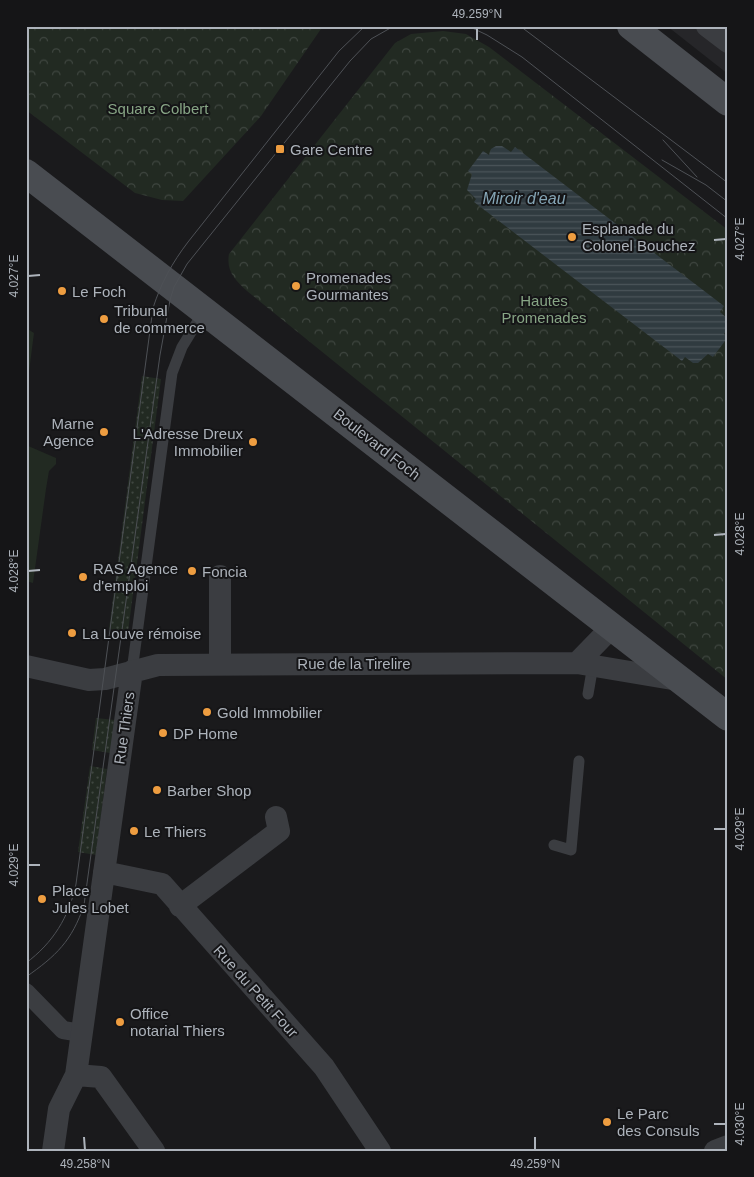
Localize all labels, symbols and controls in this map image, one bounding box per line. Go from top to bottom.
text: 49.259°N [452,7,502,21]
park label: Square Colbert [108,100,209,117]
place label: Gare Centre [290,141,373,158]
marker: Gare Centre [274,143,286,155]
water label: Miroir d'eau [482,190,566,207]
text: 4.027°E [733,218,747,260]
place label: Esplanade du Colonel Bouchez [582,220,695,254]
marker: Esplanade du Colonel Bouchez [566,231,578,243]
text: 4.027°E [7,255,21,297]
place label: Promenades Gourmantes [306,269,391,303]
marker: Promenades Gourmantes [290,280,302,292]
place label: Le Foch [72,283,126,300]
marker: Le Foch [56,285,68,297]
park label: Hautes Promenades [501,292,587,326]
place label: Tribunal de commerce [114,302,205,336]
marker: Tribunal de commerce [98,313,110,325]
street label: Boulevard Foch [330,405,424,483]
place label: Marne Agence [43,415,94,449]
place label: L'Adresse Dreux Immobilier [133,425,243,459]
marker: Marne Agence [98,426,110,438]
marker: L'Adresse Dreux Immobilier [247,436,259,448]
text: 4.028°E [733,513,747,555]
text: 4.028°E [7,550,21,592]
place label: RAS Agence d'emploi [93,560,178,594]
place label: Foncia [202,563,248,580]
marker: Foncia [186,565,198,577]
marker: RAS Agence d'emploi [77,571,89,583]
place label: La Louve rémoise [82,625,201,642]
marker: La Louve rémoise [66,627,78,639]
street label: Rue de la Tirelire [297,655,411,672]
street label: Rue Thiers [110,691,138,765]
place label: Gold Immobilier [217,704,322,721]
marker: Gold Immobilier [201,706,213,718]
place label: DP Home [173,725,238,742]
marker: DP Home [157,727,169,739]
place label: Barber Shop [167,782,251,799]
marker: Barber Shop [151,784,163,796]
text: 4.029°E [733,808,747,850]
place label: Le Thiers [144,823,206,840]
marker: Le Thiers [128,825,140,837]
text: 4.029°E [7,844,21,886]
place label: Place Jules Lobet [52,882,130,916]
marker: Place Jules Lobet [36,893,48,905]
street label: Rue du Petit Four [210,942,302,1040]
place label: Office notarial Thiers [130,1005,225,1039]
marker: Office notarial Thiers [114,1016,126,1028]
text: 4.030°E [733,1103,747,1145]
place label: Le Parc des Consuls [617,1105,700,1139]
marker: Le Parc des Consuls [601,1116,613,1128]
text: 49.258°N [60,1157,110,1171]
text: 49.259°N [510,1157,560,1171]

